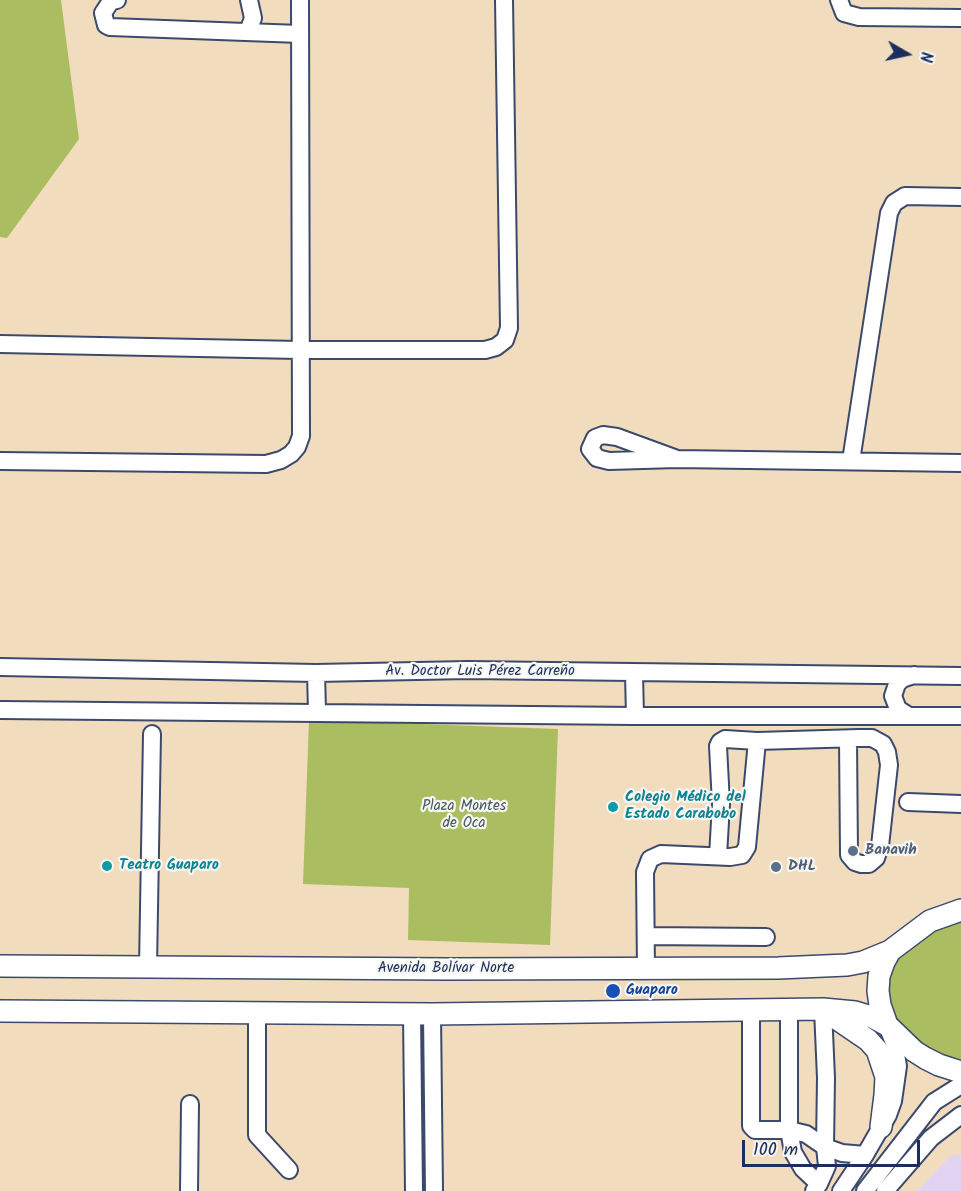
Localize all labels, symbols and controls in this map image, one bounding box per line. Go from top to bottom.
north arrow [877,24,937,84]
text: N [912,50,938,64]
street label: Av. Doctor Luis Pérez Carreño [385,663,575,681]
place label: Colegio Médico del Estado Carabobo [625,789,746,824]
park label: Plaza Montes de Oca [422,798,506,833]
marker: Colegio Médico del Estado Carabobo [606,800,620,814]
place label: Banavih [865,842,917,860]
marker: Banavih [846,844,860,858]
place label: Teatro Guaparo [119,857,219,875]
place label: DHL [788,858,816,876]
marker: Teatro Guaparo [100,859,114,873]
marker: DHL [769,860,783,874]
street label: Avenida Bolívar Norte [378,960,514,978]
marker: Guaparo [604,982,622,1000]
place label: Guaparo [626,982,678,1000]
scale bar [745,1128,924,1166]
text: 100 m [753,1136,798,1165]

